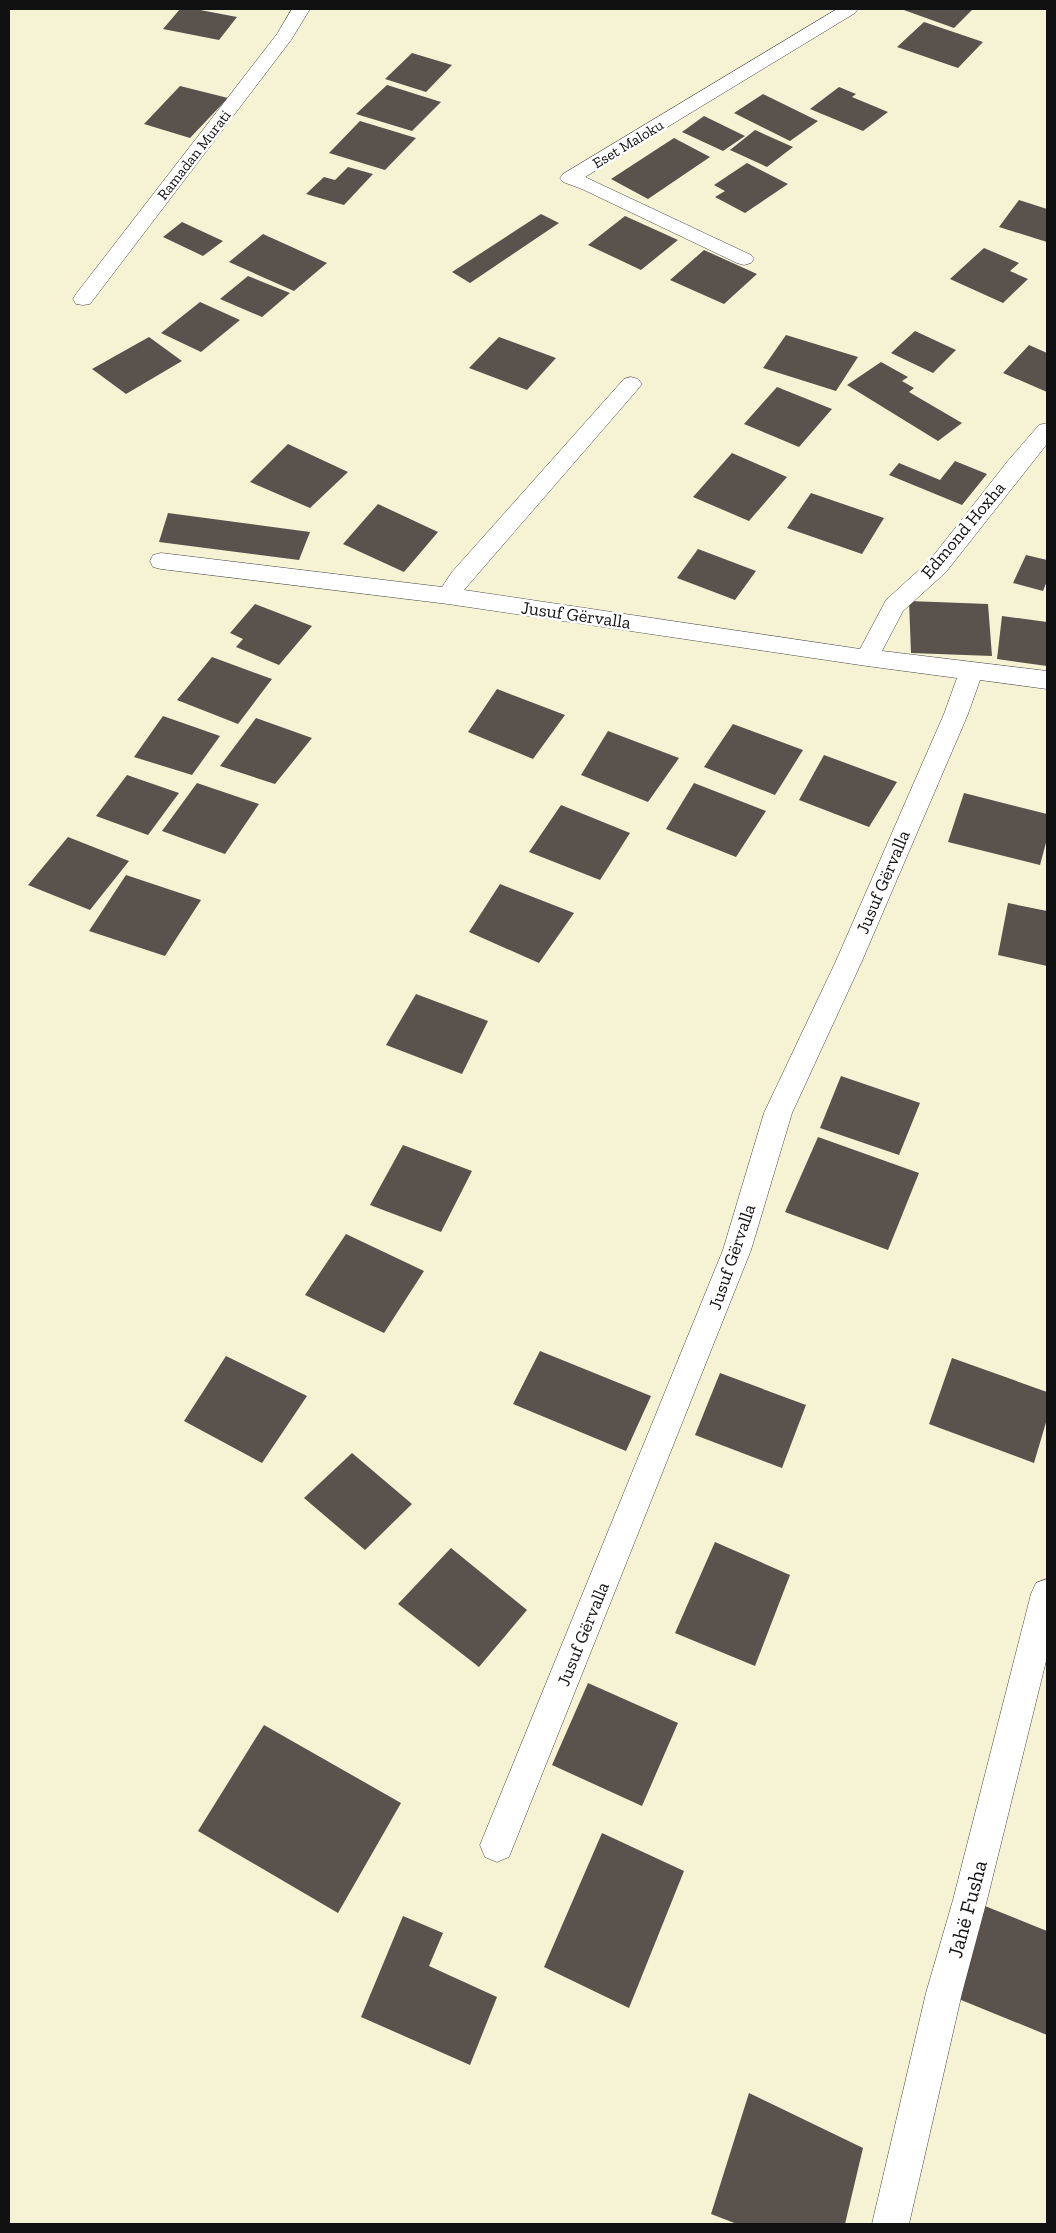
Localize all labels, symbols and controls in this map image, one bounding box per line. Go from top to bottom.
street label: Ramadan Murati [153,107,235,203]
street label: Eset Maloku [589,115,667,172]
street label: Edmond Hoxha [916,477,1010,583]
street label: Jusuf Gërvalla [520,596,632,634]
street label: Jusuf Gërvalla [851,827,915,937]
street label: Jusuf Gërvalla [704,1201,760,1313]
street label: Jusuf Gërvalla [552,1578,614,1689]
street label: Jahë Fusha [942,1857,992,1961]

